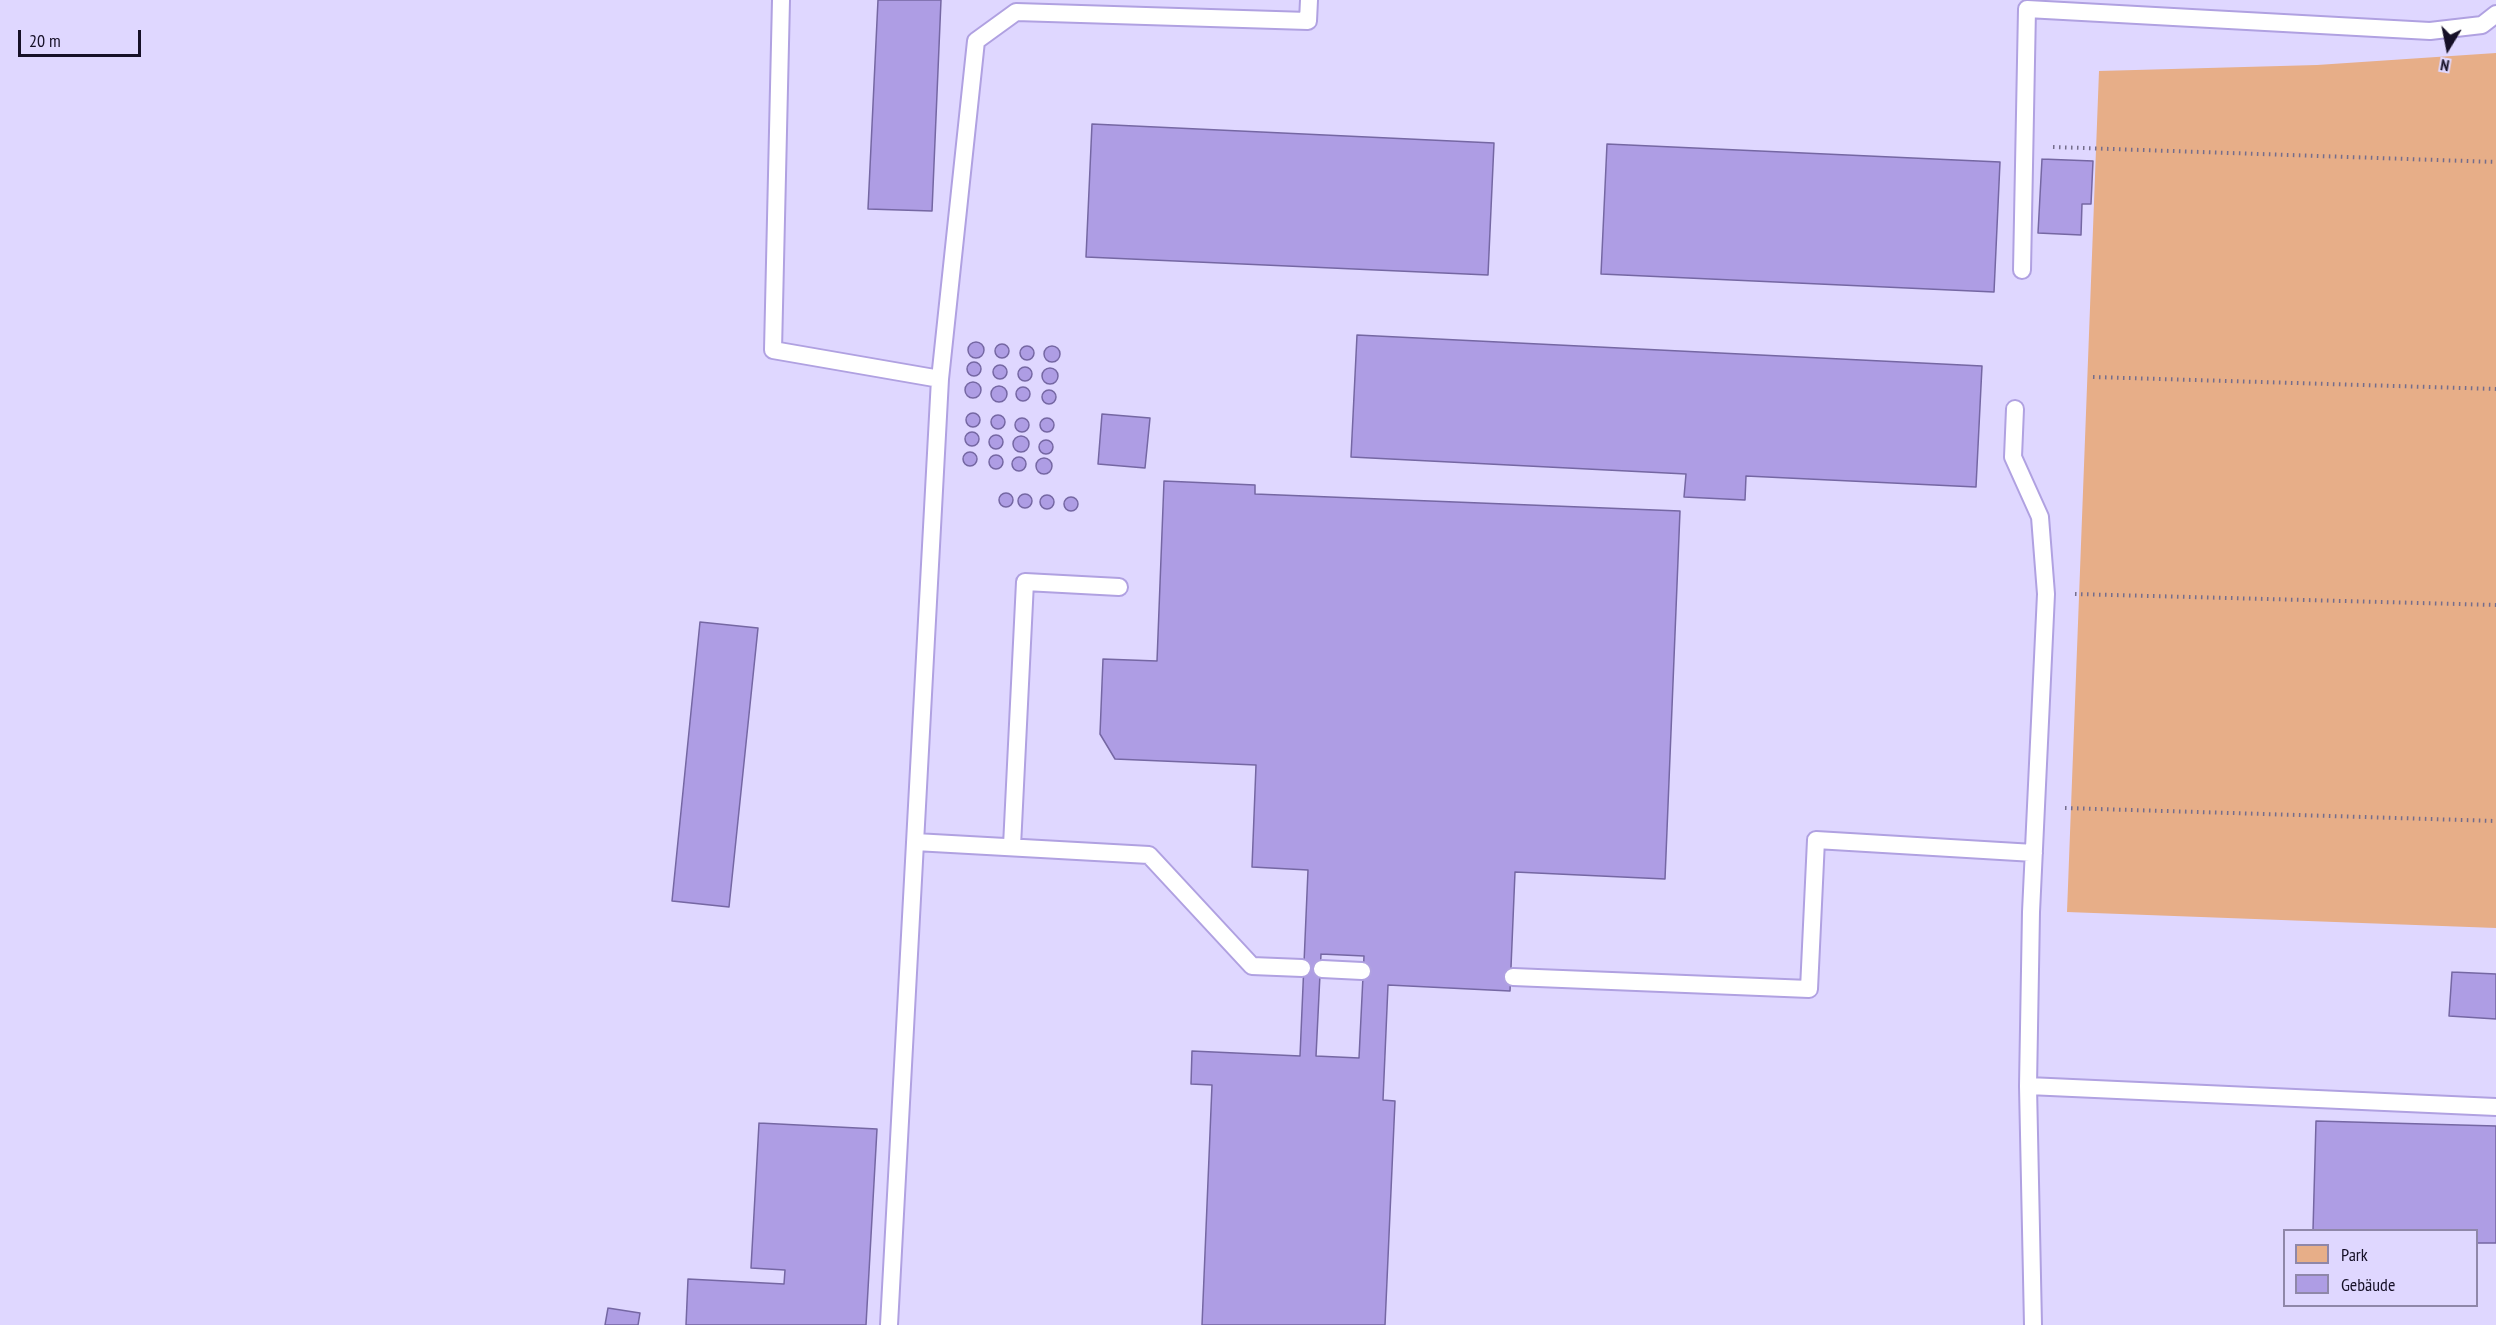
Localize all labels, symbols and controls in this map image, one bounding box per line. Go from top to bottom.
scale bar [21,18,144,56]
north arrow [2418,18,2478,78]
text: 20 m [29,29,61,52]
text: N [2439,55,2451,76]
legend [2283,1229,2478,1307]
text: Park [2341,1243,2368,1266]
text: Gebäude [2341,1273,2395,1296]

